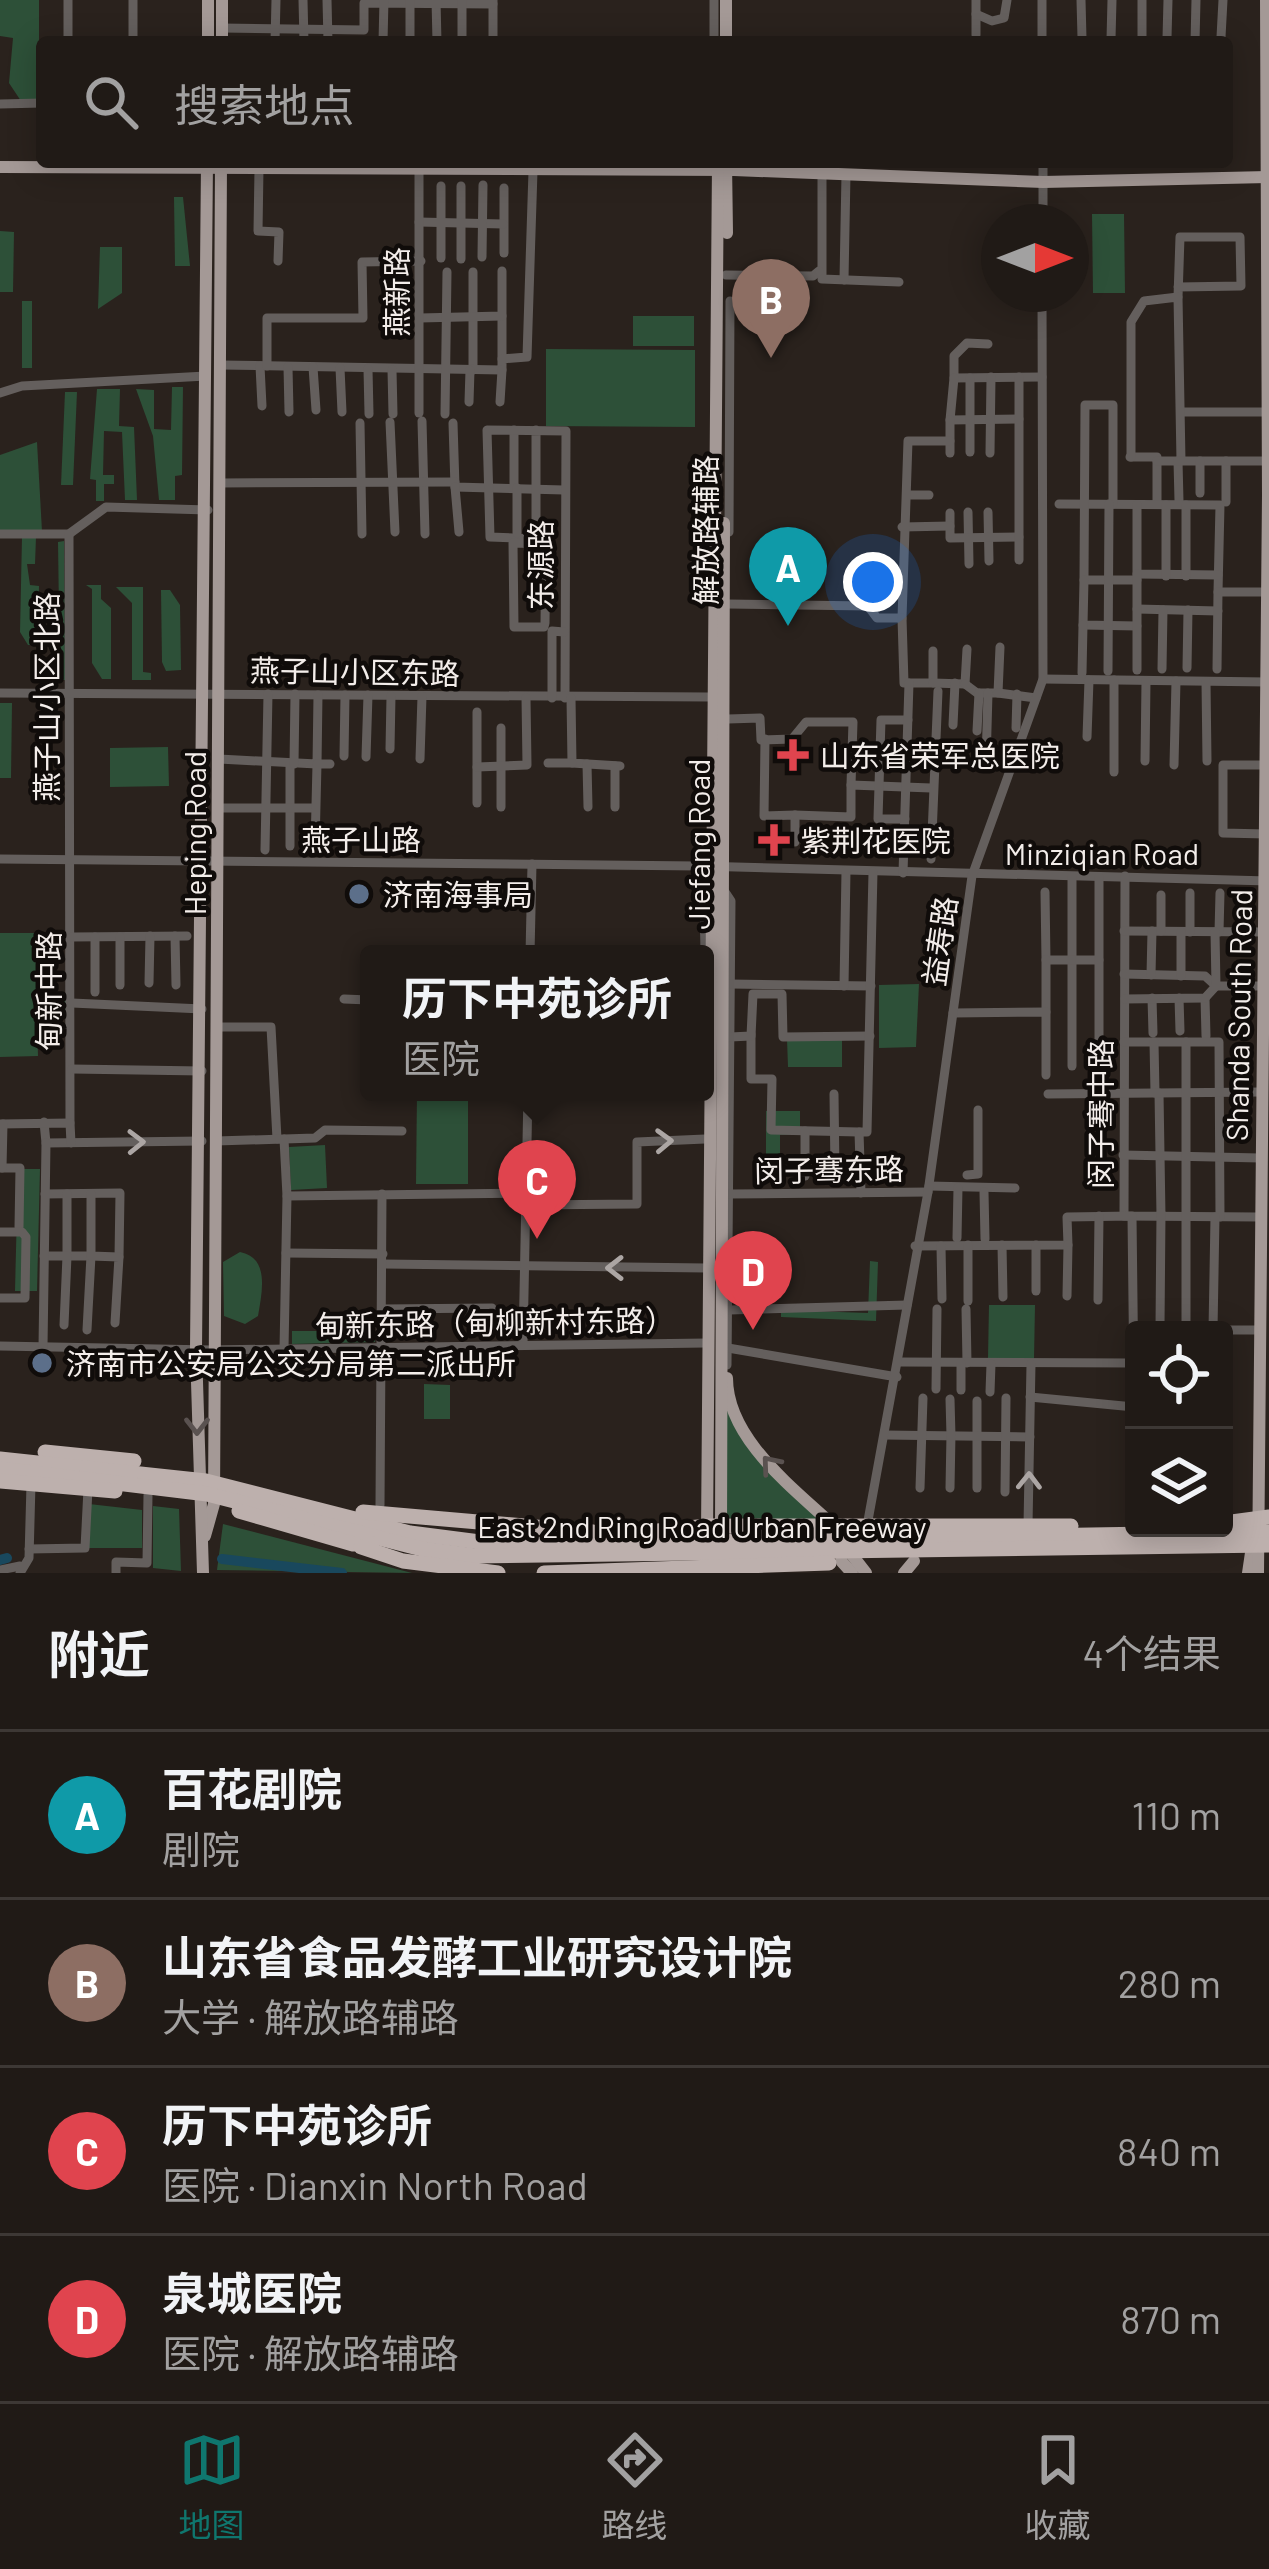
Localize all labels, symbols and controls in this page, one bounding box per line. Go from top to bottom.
search box [36,36,1233,168]
icon: search [78,69,144,135]
text: 搜索地点 [174,77,354,131]
north arrow [981,204,1089,312]
street label: 燕新路 [378,247,414,337]
pin: B [732,259,810,358]
street label: 解放路辅路 [687,455,723,605]
street label: 东源路 [522,520,558,610]
pin: A [749,527,827,626]
your location [843,552,903,612]
street label: 燕子山小区北路 [28,592,64,802]
street label: 燕子山小区东路 [250,651,460,691]
place label: 山东省荣军总医院 [820,737,1060,773]
marker: 山东省荣军总医院 [777,739,809,771]
street label: Heping Road [176,751,212,915]
street label: Jiefang Road [680,759,716,929]
street label: 燕子山路 [301,821,421,857]
place label: 紫荆花医院 [801,822,951,858]
marker: 紫荆花医院 [758,824,790,856]
street label: Minziqian Road [1005,835,1199,871]
place label: 济南海事局 [383,876,533,912]
marker: 济南海事局 [346,881,372,907]
street label: Shanda South Road [1218,889,1258,1141]
street label: 益寿路 [915,894,963,988]
street label: 甸新中路 [30,931,66,1051]
popup [360,945,714,1101]
text: 历下中苑诊所 [402,970,672,1024]
text: 医院 [402,1034,480,1081]
street label: 闵子骞中路 [1082,1039,1118,1189]
one-way arrow [655,1128,674,1154]
one-way arrow [128,1129,146,1155]
pin: C [498,1140,576,1239]
street label: 闵子骞东路 [754,1150,904,1188]
pin: D [714,1231,792,1330]
one-way arrow [605,1255,623,1281]
street label: 甸新东路（甸柳新村东路） [315,1301,675,1343]
map controls [1125,1321,1233,1537]
button: locate [1125,1321,1233,1429]
place label: 济南市公安局公交分局第二派出所 [66,1345,516,1381]
marker: 济南市公安局公交分局第二派出所 [29,1350,55,1376]
one-way arrow [184,1418,210,1436]
button: layers [1125,1429,1233,1537]
one-way arrow [763,1456,785,1478]
one-way arrow [1015,1471,1041,1490]
street label: East 2nd Ring Road Urban Freeway [477,1508,927,1544]
text: 附近 [48,1622,150,1683]
text: 4个结果 [1083,1629,1221,1676]
text: 百花剧院 [162,1761,342,1815]
text: A [74,1791,100,1838]
text: 110 m [1131,1791,1221,1838]
text: 剧院 [162,1825,240,1872]
text: 山东省食品发酵工业研究设计院 [162,1929,792,1983]
text: B [75,1959,99,2006]
text: 280 m [1118,1959,1221,2006]
text: 大学 · 解放路辅路 [162,1993,459,2040]
text: 历下中苑诊所 [162,2097,432,2151]
text: C [75,2127,99,2174]
text: 840 m [1117,2127,1221,2174]
text: 医院 · Dianxin North Road [162,2161,588,2208]
text: 泉城医院 [162,2265,342,2319]
text: D [75,2295,99,2342]
text: 870 m [1120,2295,1221,2342]
text: 医院 · 解放路辅路 [162,2329,459,2376]
tab: 地图 [179,2427,245,2547]
tab: 路线 [602,2427,668,2547]
tab: 收藏 [1025,2427,1091,2547]

